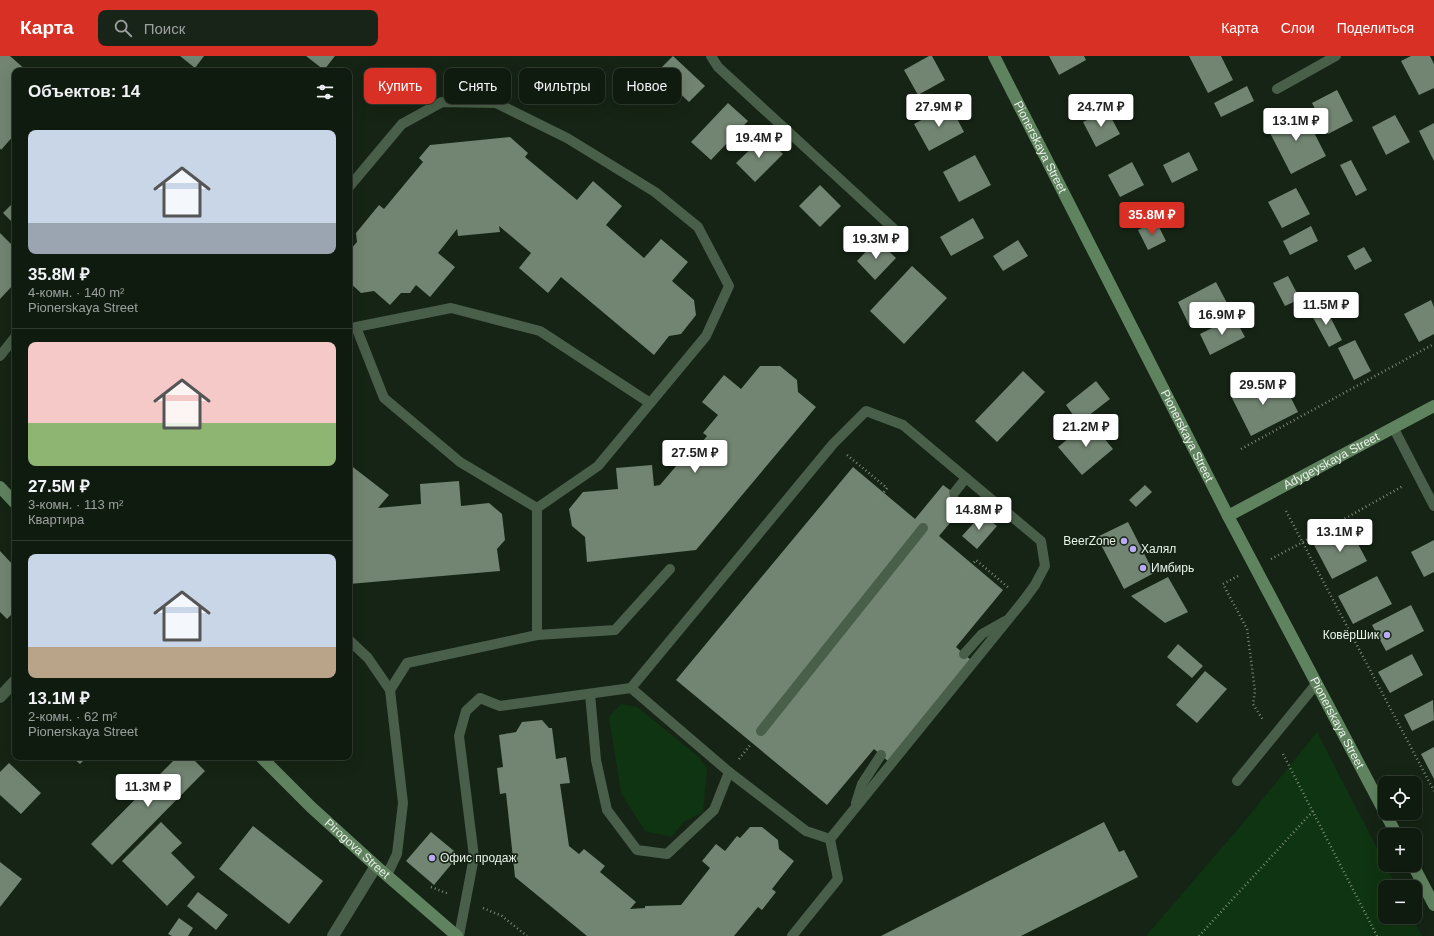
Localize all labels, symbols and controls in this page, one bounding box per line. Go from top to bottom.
search box [98,10,378,46]
text: Карта [20,17,74,38]
icon: search [112,17,134,39]
text: Поиск [144,20,185,37]
text: Карта [1221,20,1259,36]
text: Слои [1281,20,1315,36]
text: Поделиться [1337,20,1414,36]
chip: Купить [364,68,436,104]
chip: Снять [444,68,511,104]
chip: Фильтры [519,68,605,104]
chip: Новое [613,68,681,104]
icon: filters [314,81,336,103]
text: Объектов: 14 [28,82,140,101]
pin: 27.9M ₽ [902,94,976,128]
pin: 24.7M ₽ [1064,94,1138,128]
street label: Pionerskaya Street [1011,98,1070,196]
text: 27.9M ₽ [915,99,963,114]
text: 24.7M ₽ [1077,99,1125,114]
pin: 13.1M ₽ [1259,108,1333,142]
text: 13.1M ₽ [1272,113,1320,128]
pin: 19.4M ₽ [722,125,796,159]
text: 19.4M ₽ [735,130,783,145]
icon: home [146,156,218,228]
pin: 35.8M ₽ [1115,202,1189,236]
text: 35.8M ₽ [1128,207,1176,222]
pin: 19.3M ₽ [839,226,913,260]
text: 19.3M ₽ [852,231,900,246]
text: 35.8M ₽ [28,265,90,284]
text: 4-комн. · 140 m² [28,285,124,300]
pin: 11.5M ₽ [1289,292,1363,326]
text: 11.5M ₽ [1303,297,1349,312]
text: Pionerskaya Street [28,300,138,315]
pin: 16.9M ₽ [1185,302,1259,336]
text: 16.9M ₽ [1198,307,1246,322]
icon: home [146,368,218,440]
pin: 29.5M ₽ [1226,372,1300,406]
text: 29.5M ₽ [1239,377,1287,392]
street label: Pionerskaya Street [1158,387,1217,485]
pin: 21.2M ₽ [1049,414,1123,448]
text: 21.2M ₽ [1062,419,1110,434]
street label: Adygeyskaya Street [1281,429,1382,492]
pin: 27.5M ₽ [658,440,732,474]
text: 27.5M ₽ [671,445,719,460]
text: 27.5M ₽ [28,477,90,496]
text: 3-комн. · 113 m² [28,497,123,512]
pin: 14.8M ₽ [942,497,1016,531]
text: 14.8M ₽ [955,502,1003,517]
text: Квартира [28,512,84,527]
pin: 13.1M ₽ [1303,519,1377,553]
text: 13.1M ₽ [1316,524,1364,539]
place label: BeerZone [1063,534,1116,548]
marker: BeerZone [1119,536,1129,546]
place label: Халял [1141,542,1176,556]
marker: Халял [1128,544,1138,554]
place label: Имбирь [1151,561,1194,575]
marker: Имбирь [1138,563,1148,573]
icon: home [146,580,218,652]
place label: КовёрШик [1323,628,1380,642]
marker: КовёрШик [1382,630,1392,640]
street label: Pionerskaya Street [1307,675,1368,772]
text: 13.1M ₽ [28,689,90,708]
text: 2-комн. · 62 m² [28,709,117,724]
text: Pionerskaya Street [28,724,138,739]
pin: 11.3M ₽ [111,774,185,808]
map controls [1378,776,1422,924]
button: locate [1378,776,1422,820]
text: 11.3M ₽ [125,779,171,794]
street label: Pirogova Street [322,816,393,882]
button: + [1378,828,1422,872]
place label: Офис продаж [440,851,517,865]
marker: Офис продаж [427,853,437,863]
button: − [1378,880,1422,924]

